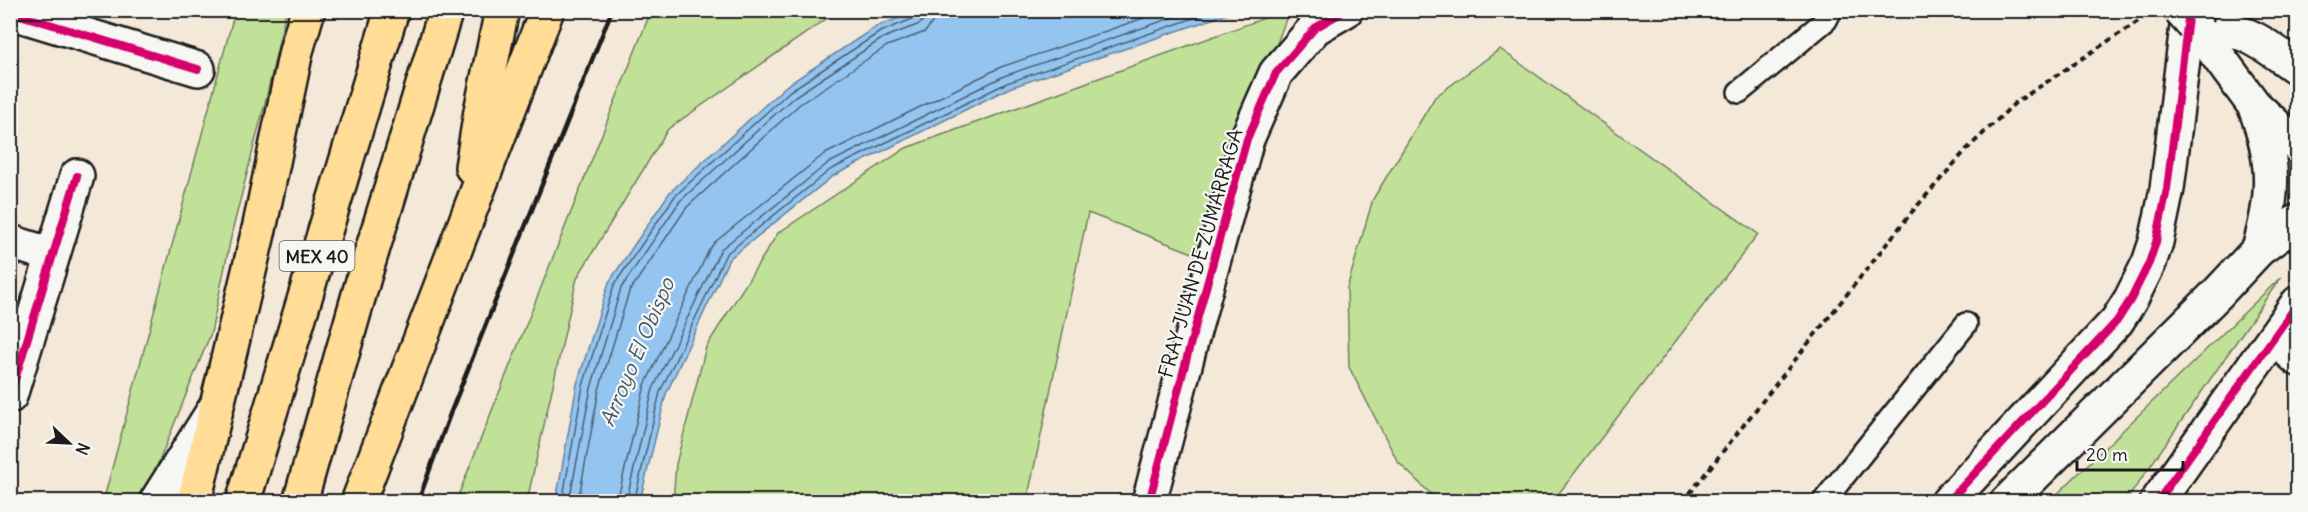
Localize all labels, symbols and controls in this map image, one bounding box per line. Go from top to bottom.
street label: FRAY JUAN DE ZUMÁRRAGA [1152,126,1248,380]
road number: MEX 40 [280,241,354,271]
water label: Arroyo El Obispo [594,272,681,430]
north arrow [39,413,99,473]
scale bar [2077,434,2184,472]
text: N [71,440,94,458]
text: 20 m [2086,443,2128,466]

